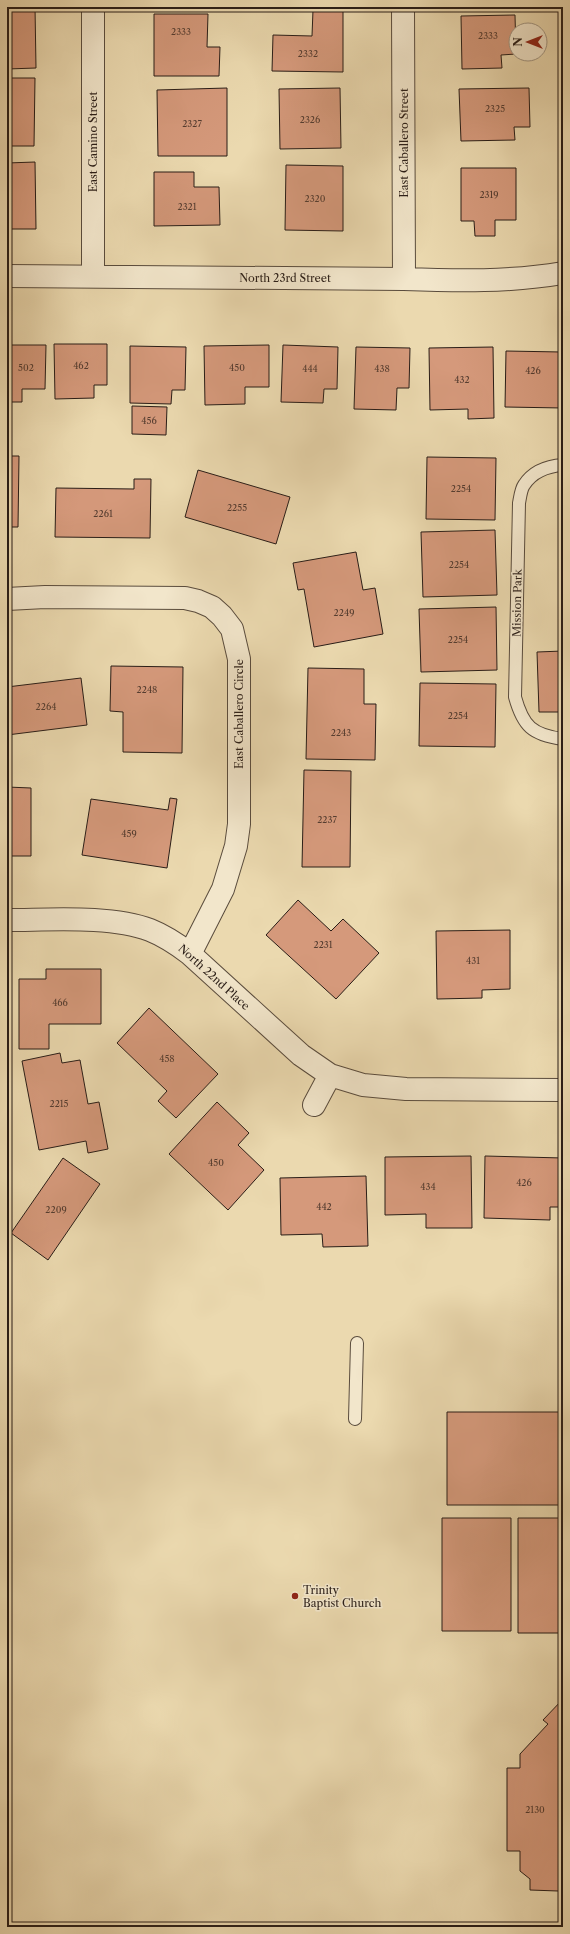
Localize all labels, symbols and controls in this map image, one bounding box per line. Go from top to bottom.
north arrow [508,22,548,62]
house number: 2333 [171,26,191,37]
house number: 2333 [478,30,498,41]
text: N [511,37,525,47]
house number: 2332 [298,48,318,59]
street label: East Caballero Street [397,88,411,198]
street label: East Camino Street [86,92,100,192]
house number: 2325 [485,103,505,114]
house number: 2326 [300,114,320,125]
house number: 2327 [182,118,202,129]
house number: 2319 [479,189,499,200]
house number: 2320 [304,193,326,204]
house number: 2321 [177,201,197,212]
street label: North 23rd Street [239,271,331,285]
house number: 462 [73,360,89,371]
house number: 502 [18,362,34,373]
house number: 450 [229,362,245,373]
house number: 444 [302,363,318,374]
house number: 438 [374,363,390,374]
house number: 426 [525,365,541,376]
house number: 432 [454,374,470,385]
house number: 456 [141,415,157,426]
house number: 2254 [451,483,471,494]
house number: 2255 [227,502,247,513]
house number: 2261 [93,508,113,519]
house number: 2254 [449,559,469,570]
street label: Mission Park [509,568,525,637]
house number: 2249 [334,607,354,618]
house number: 2254 [448,634,468,645]
street label: East Caballero Circle [232,659,246,769]
house number: 2248 [137,684,157,695]
house number: 2264 [36,701,56,712]
house number: 2254 [448,710,468,721]
house number: 2243 [331,727,351,738]
house number: 2237 [317,814,337,825]
house number: 459 [121,828,137,839]
house number: 2231 [313,939,333,950]
street label: North 22nd Place [175,941,253,1013]
house number: 431 [466,955,480,966]
house number: 466 [52,997,68,1008]
house number: 458 [159,1053,175,1064]
house number: 2215 [49,1098,69,1109]
house number: 450 [208,1157,224,1168]
house number: 426 [516,1177,532,1188]
house number: 434 [420,1181,436,1192]
house number: 442 [316,1201,332,1212]
house number: 2209 [45,1204,67,1215]
place label: Trinity Baptist Church [303,1583,381,1610]
marker: Trinity Baptist Church [290,1591,300,1601]
house number: 2130 [525,1804,545,1815]

